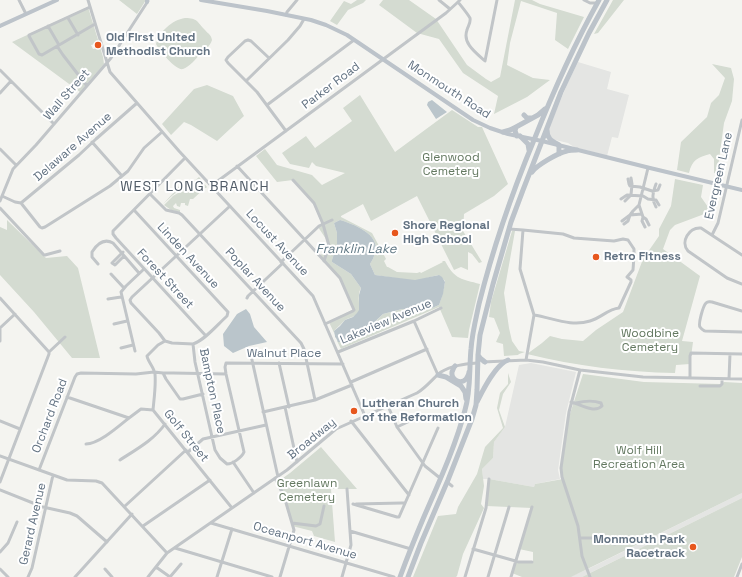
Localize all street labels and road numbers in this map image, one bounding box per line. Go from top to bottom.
street label: Monmouth Road [405,58,493,122]
street label: Parker Road [299,60,363,112]
street label: Wall Street [41,67,93,123]
street label: Delaware Avenue [31,109,115,185]
street label: Evergreen Lane [702,131,736,221]
street label: Locust Avenue [243,207,311,279]
street label: Linden Avenue [154,220,222,292]
street label: Poplar Avenue [222,245,288,315]
street label: Forest Street [134,246,196,312]
street label: Lakeview Avenue [338,296,434,348]
street label: Bampton Place [196,347,228,435]
street label: Walnut Place [247,347,321,361]
street label: Orchard Road [29,377,71,455]
street label: Golf Street [160,407,212,465]
street label: Broadway [285,415,339,463]
street label: Gerard Avenue [17,482,49,566]
street label: Oceanport Avenue [251,519,359,563]

